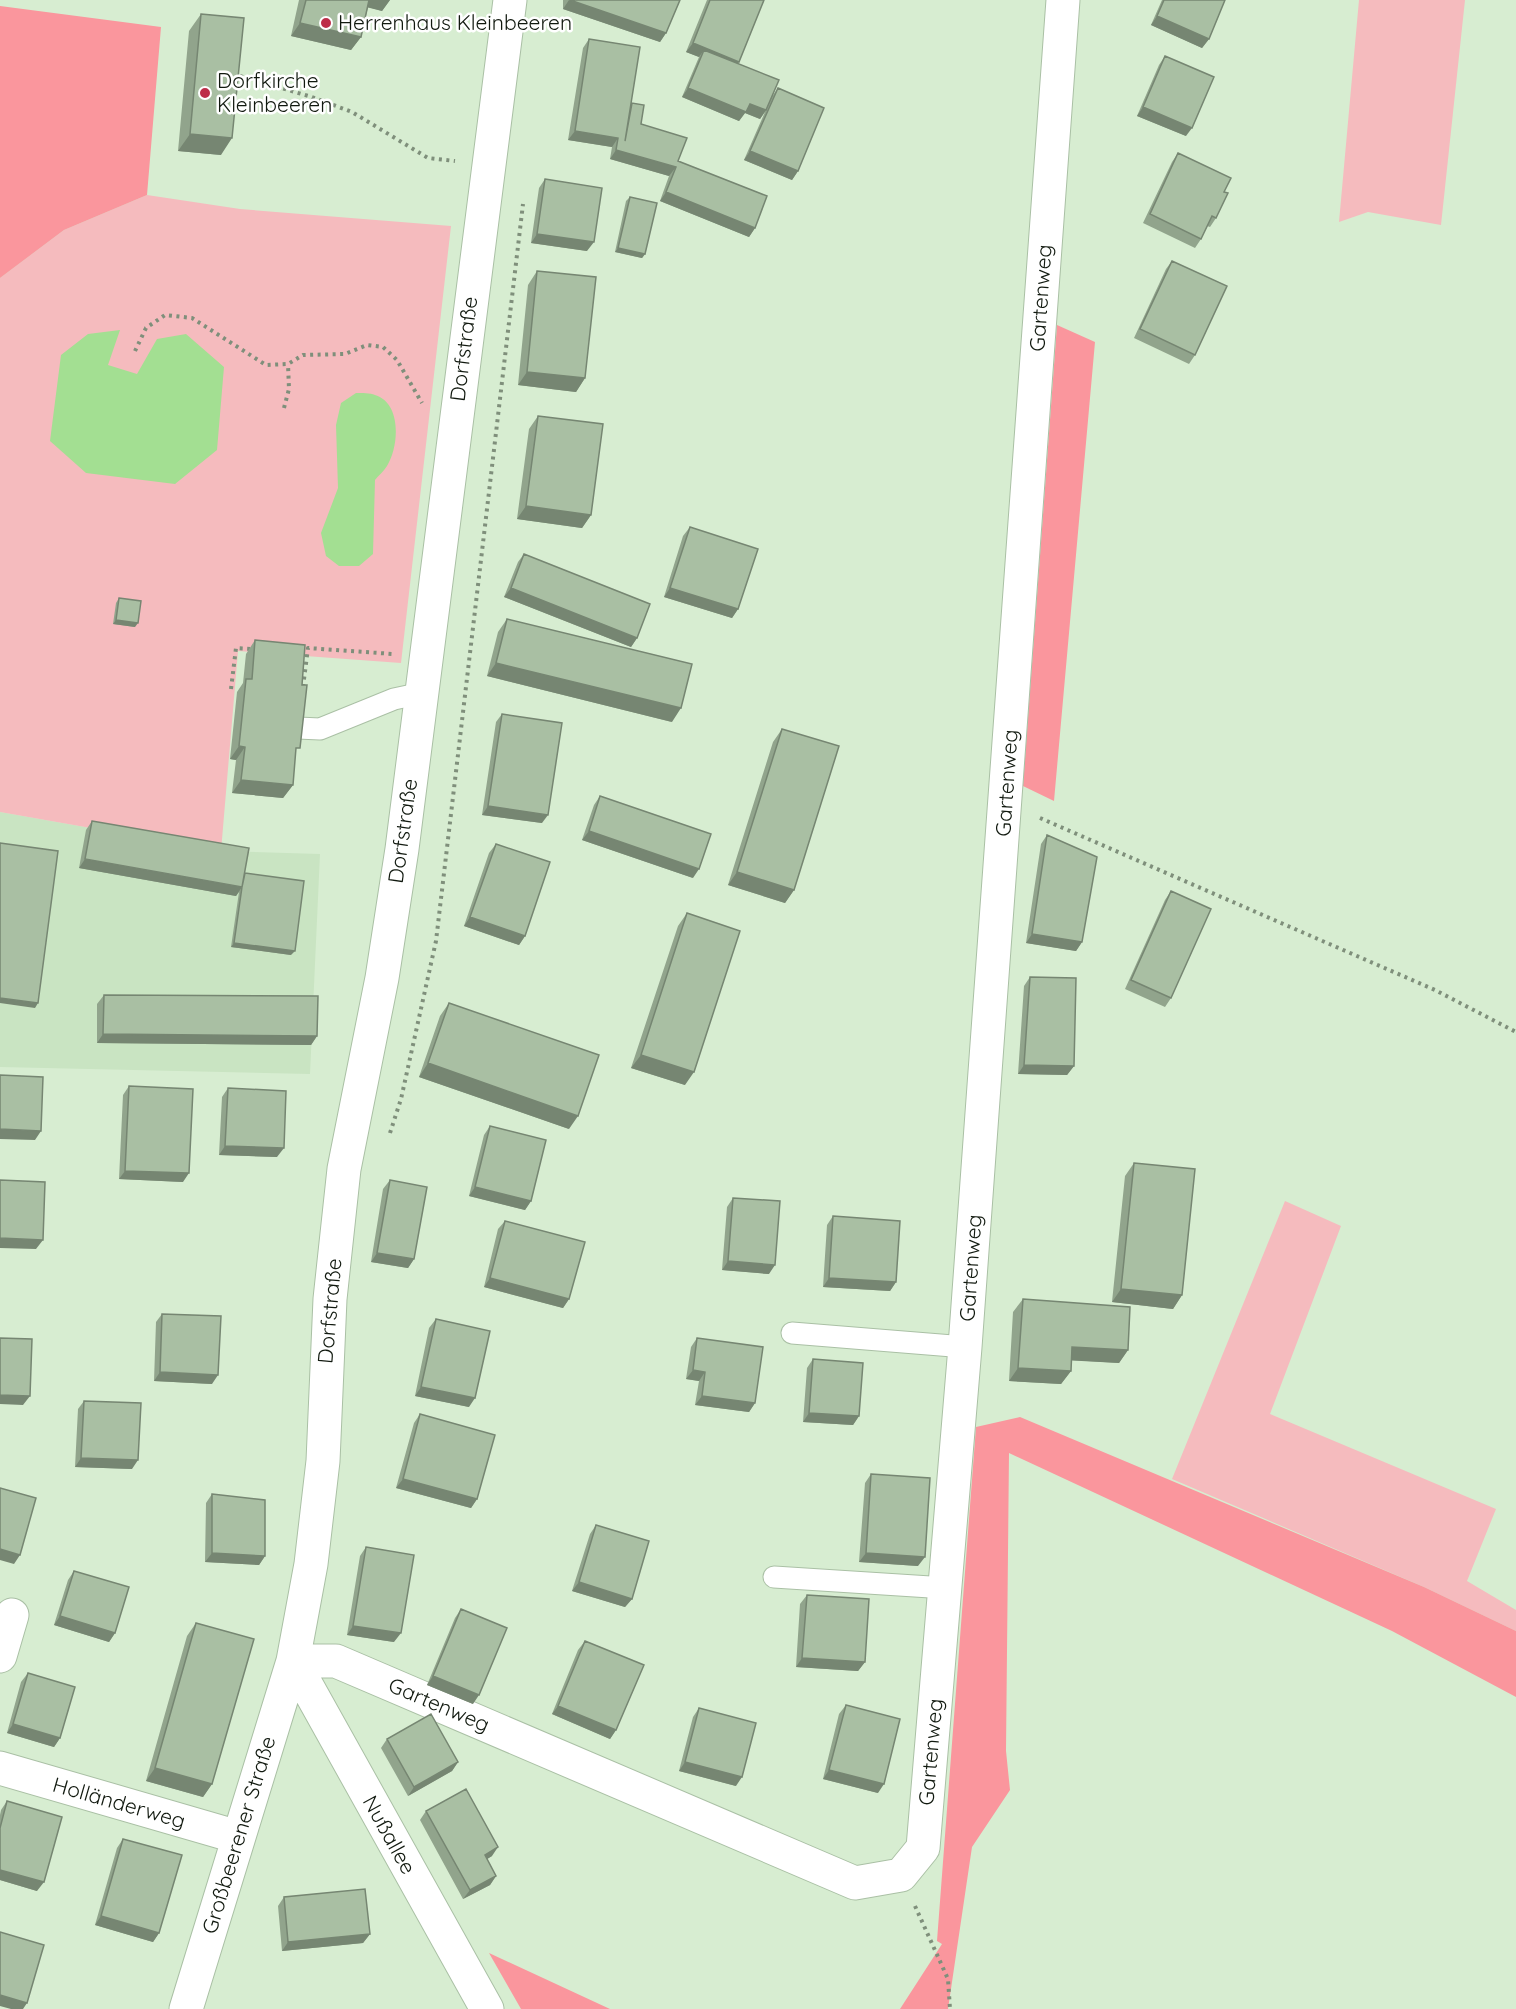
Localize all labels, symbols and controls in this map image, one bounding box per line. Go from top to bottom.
place label: Herrenhaus Kleinbeeren [338,9,572,35]
marker: Herrenhaus Kleinbeeren [319,16,333,30]
place label: Dorfkirche Kleinbeeren [217,67,332,117]
marker: Dorfkirche Kleinbeeren [198,86,212,100]
street label: Gartenweg [1023,243,1057,352]
street label: Dorfstraße [444,295,482,403]
street label: Gartenweg [989,728,1023,837]
street label: Dorfstraße [382,777,422,885]
street label: Gartenweg [953,1213,987,1322]
street label: Dorfstraße [311,1257,347,1365]
street label: Gartenweg [385,1671,494,1737]
street label: Gartenweg [912,1697,948,1807]
street label: Großbeerener Straße [196,1733,281,1937]
street label: Holländerweg [50,1771,189,1833]
street label: Nußallee [358,1791,422,1878]

